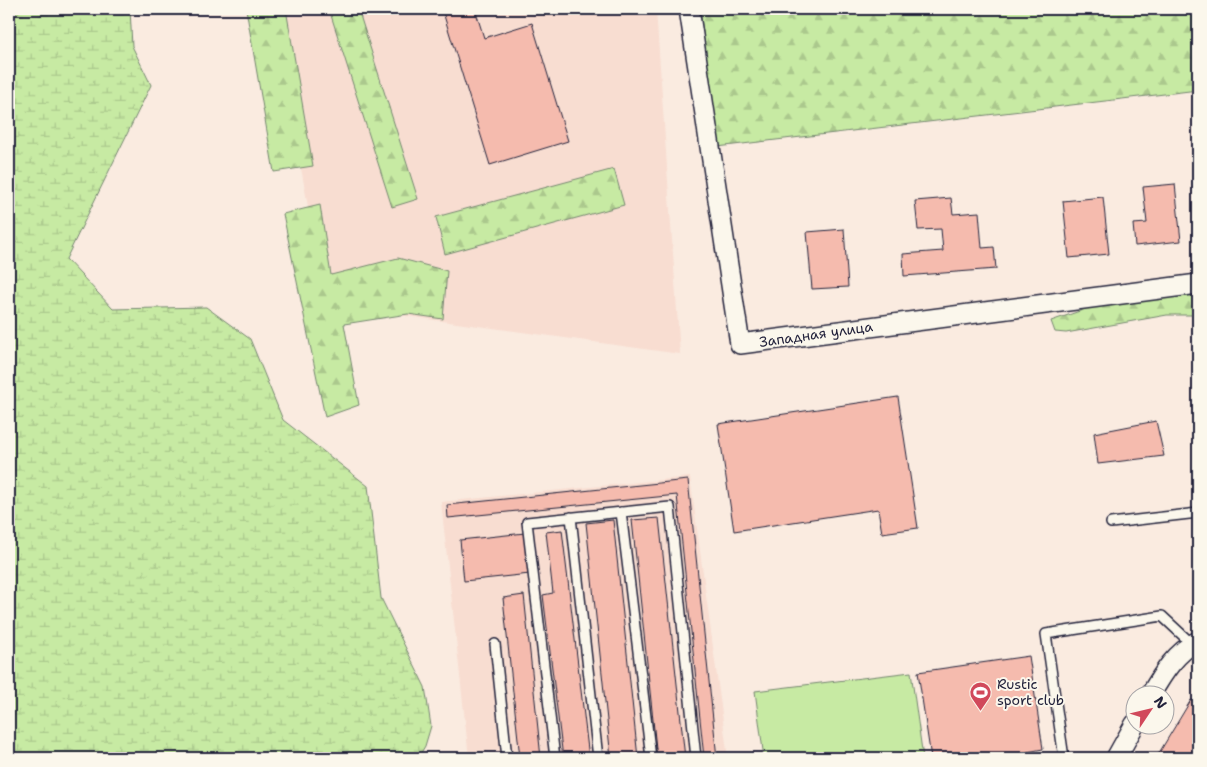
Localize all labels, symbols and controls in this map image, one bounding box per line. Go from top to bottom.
street label: Западная улица [758,317,874,351]
place label: Rustic sport club [997,675,1064,709]
sports icon: Rustic sport club [969,680,993,711]
north arrow [1124,684,1174,734]
text: N [1150,693,1171,712]

